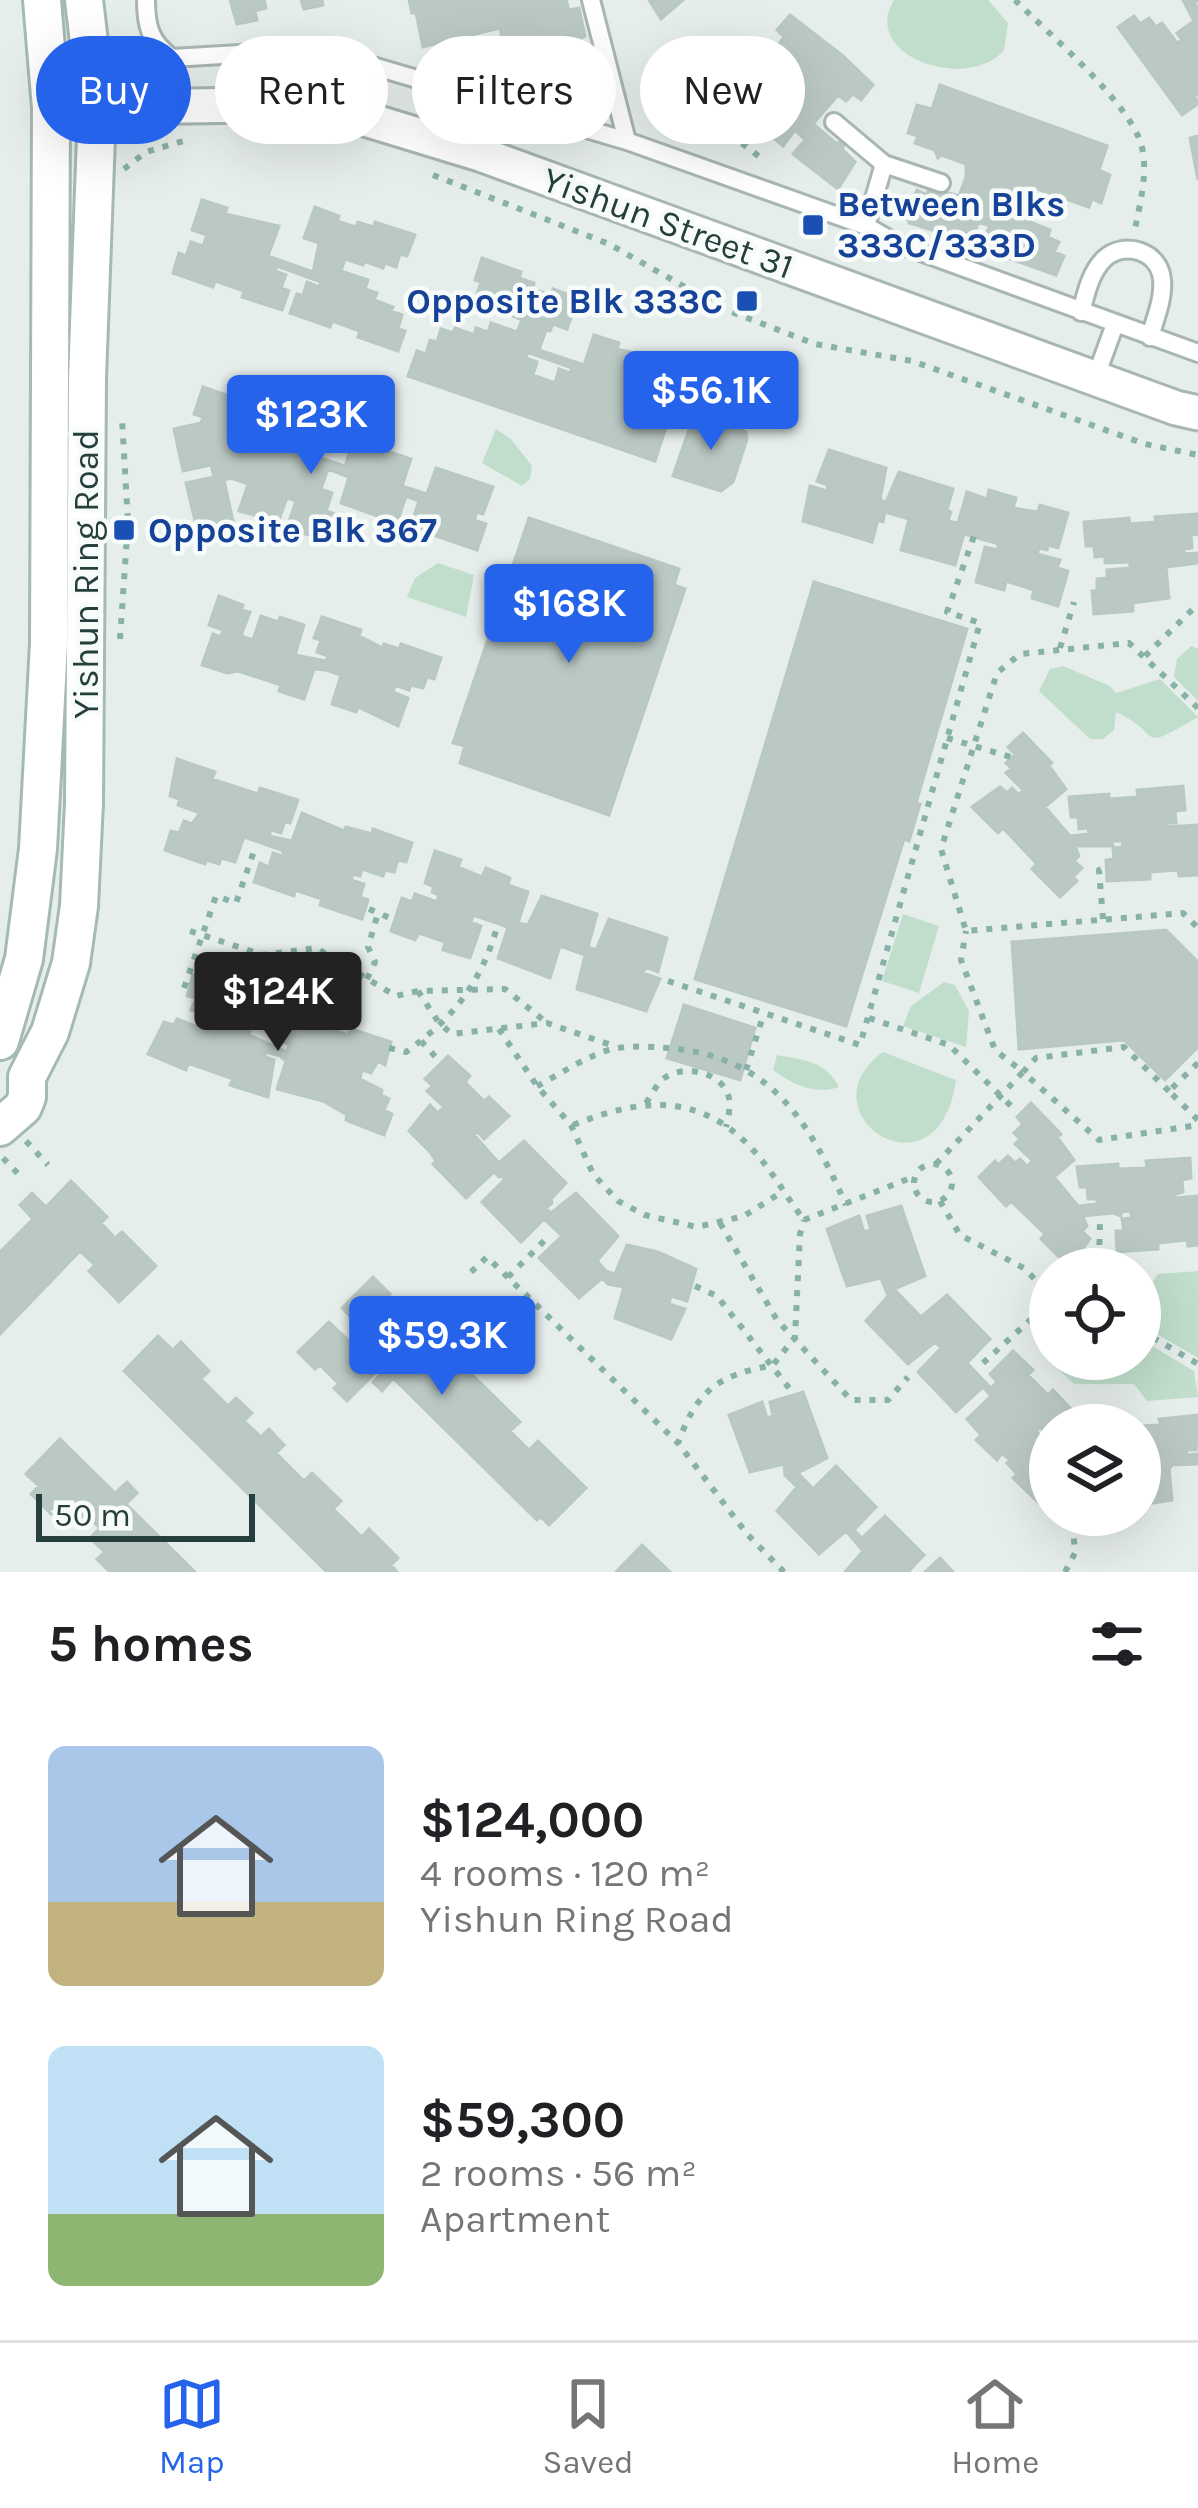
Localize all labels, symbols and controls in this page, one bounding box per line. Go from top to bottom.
chip: Buy [36,36,191,144]
chip: Rent [215,36,388,144]
chip: Filters [412,36,616,144]
chip: New [640,36,805,144]
street label: Yishun Street 31 [537,158,799,288]
place label: Between Blks 333C/333D [837,183,1065,266]
marker: Between Blks 333C/333D [800,212,826,238]
place label: Opposite Blk 333C [406,280,723,322]
marker: Opposite Blk 333C [734,288,760,314]
pin: $56.1K [613,351,809,453]
text: $56.1K [650,367,772,413]
pin: $123K [227,375,395,477]
text: $123K [254,391,368,437]
street label: Yishun Ring Road [65,429,107,719]
place label: Opposite Blk 367 [148,509,437,551]
marker: Opposite Blk 367 [111,517,137,543]
pin: $168K [485,564,653,666]
text: $168K [511,580,627,626]
pin: $124K [194,952,362,1054]
text: $124K [221,968,335,1014]
map controls [1029,1248,1161,1536]
button: locate [1029,1248,1161,1380]
pin: $59.3K [344,1296,540,1398]
text: $59.3K [376,1312,508,1358]
button: layers [1029,1404,1161,1536]
scale bar [36,1488,255,1541]
text: 50 m [54,1496,131,1534]
icon: filters [1084,1611,1150,1677]
text: 5 homes [48,1614,254,1674]
text: $124,000 [420,1790,644,1850]
icon: home [144,1794,288,1938]
text: 4 rooms · 120 m² [420,1850,710,1896]
text: Yishun Ring Road [420,1896,734,1942]
text: $59,300 [420,2090,625,2150]
icon: home [144,2094,288,2238]
text: 2 rooms · 56 m² [420,2150,697,2196]
text: Apartment [420,2196,610,2242]
tab: Map [159,2371,225,2481]
tab: Saved [542,2371,634,2481]
tab: Home [951,2371,1039,2481]

